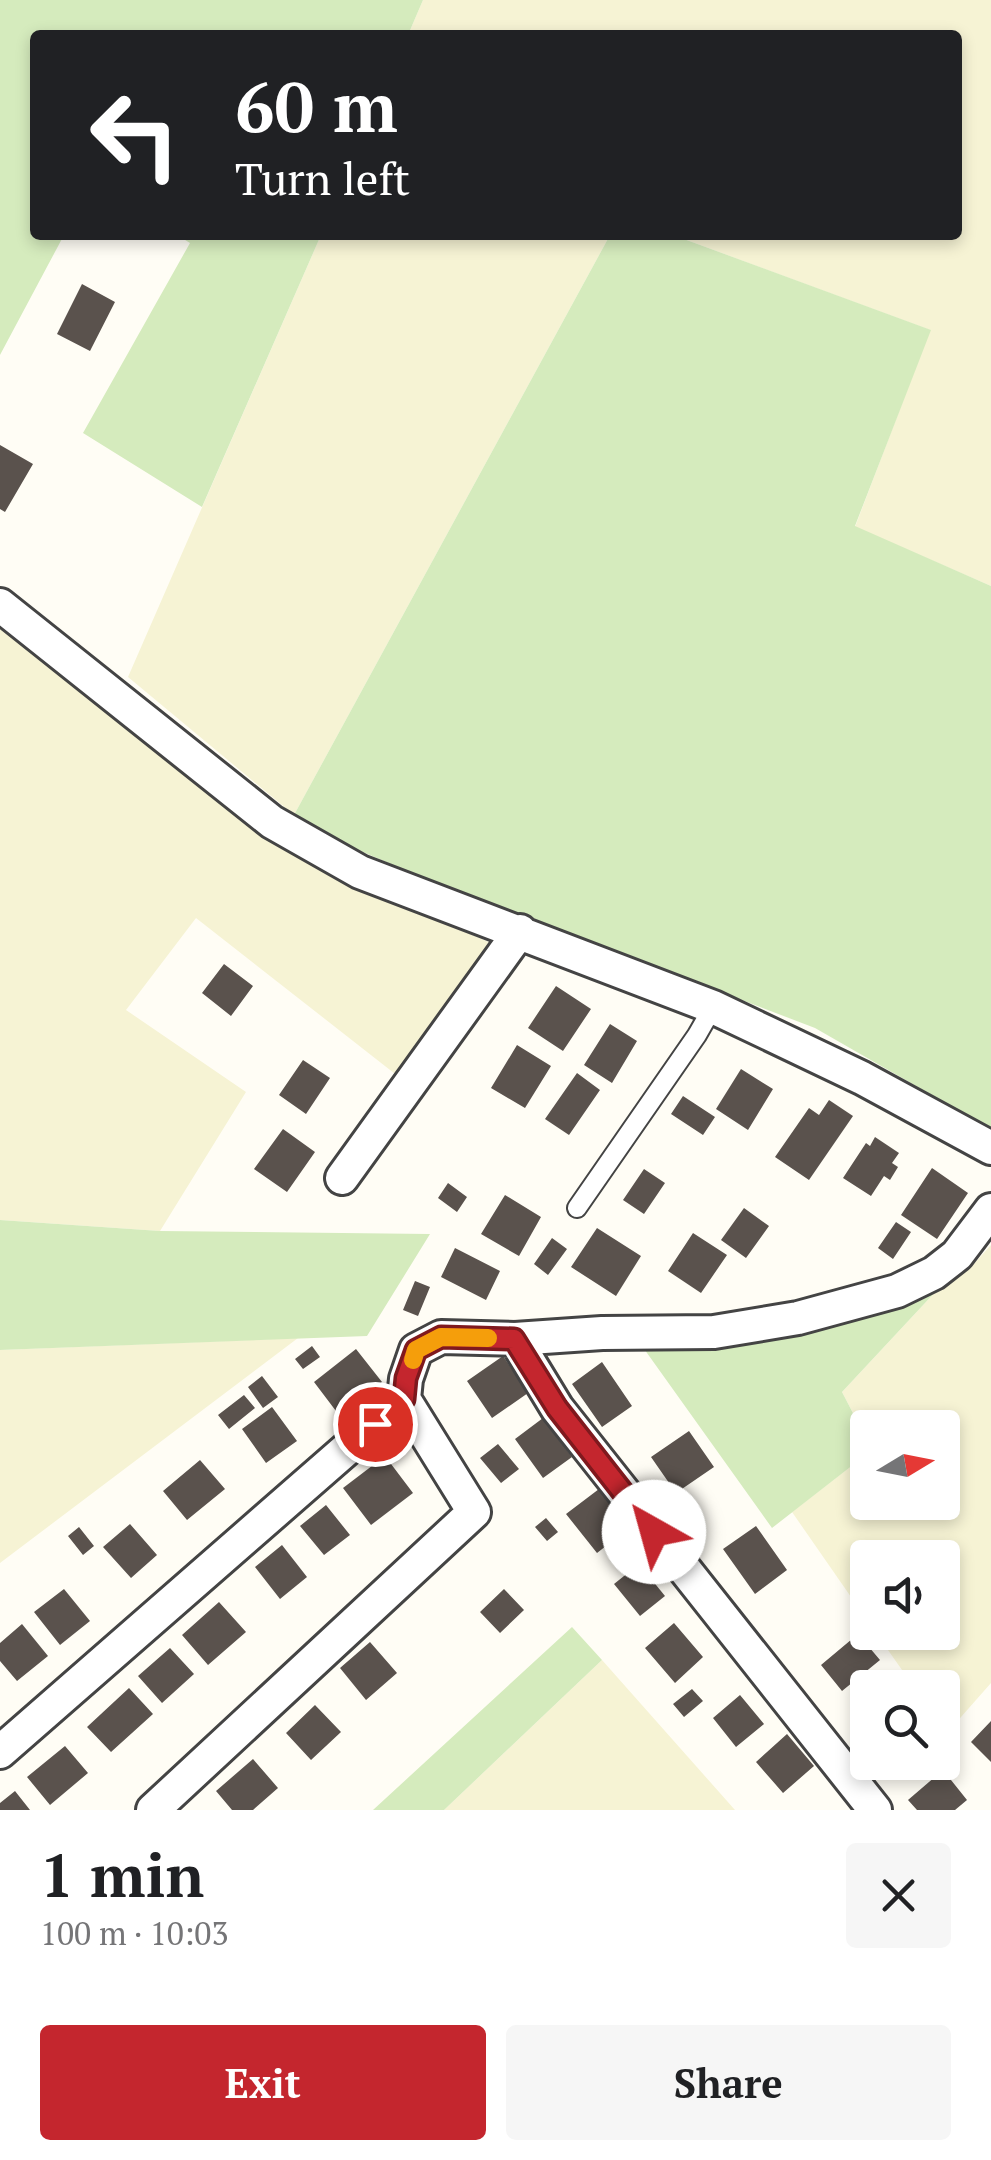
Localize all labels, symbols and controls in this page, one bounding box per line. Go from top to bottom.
text: 60 m [235,59,398,152]
icon: left [70,70,200,200]
text: Turn left [235,148,410,208]
pin [333,1382,418,1467]
icon: arrive [348,1397,403,1452]
north arrow [850,1410,960,1520]
map controls [850,1410,960,1780]
position arrow [602,1480,706,1584]
button: sound [850,1540,960,1650]
button: search [850,1670,960,1780]
text: 1 min [40,1835,204,1914]
button: close [846,1843,951,1948]
text: 100 m · 10:03 [40,1912,228,1954]
button: Exit [40,2025,486,2140]
button: Share [506,2025,951,2140]

